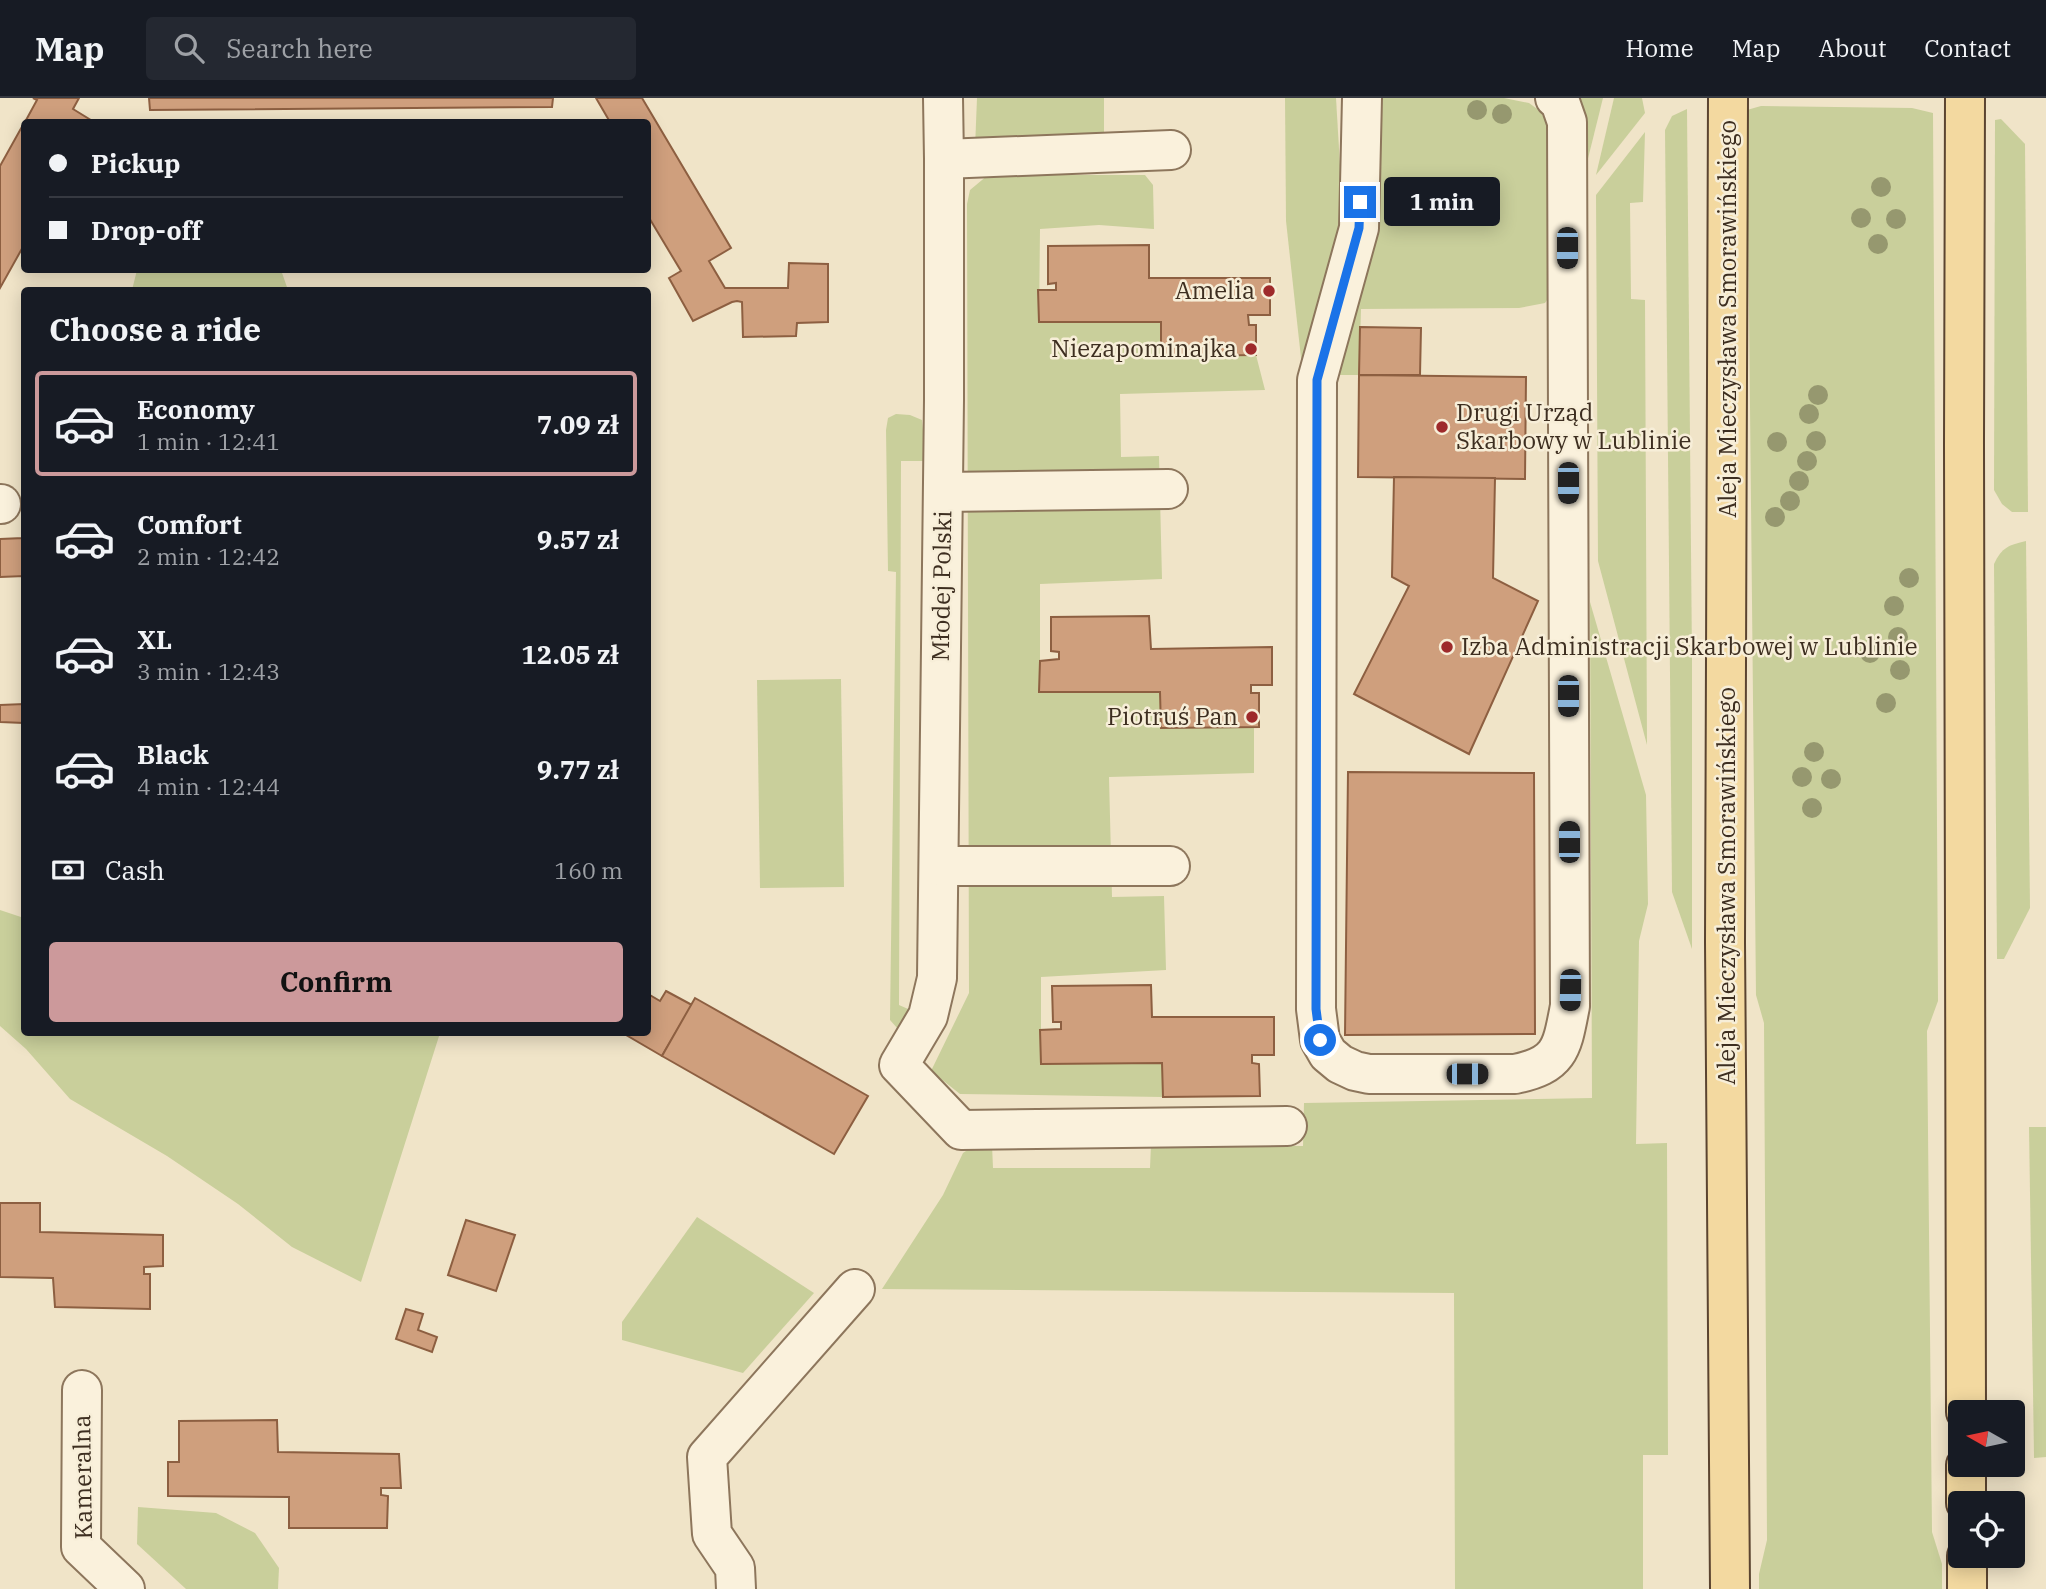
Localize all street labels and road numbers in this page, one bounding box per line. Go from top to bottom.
street label: Aleja Mieczysława Smorawińskiego [1711,120,1743,518]
street label: Młodej Polski [924,510,958,662]
street label: Aleja Mieczysława Smorawińskiego [1710,687,1742,1085]
street label: Kameralna [65,1414,99,1540]

